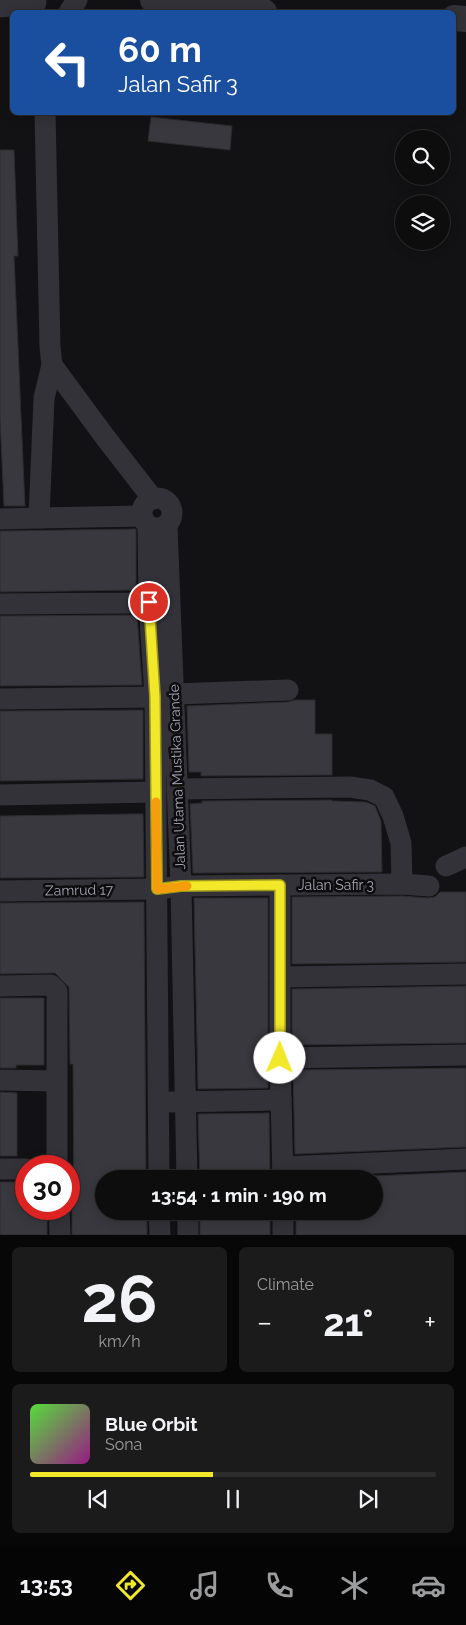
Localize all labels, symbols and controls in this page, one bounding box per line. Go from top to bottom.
text: 60 m [118,29,202,70]
icon: left [35,30,100,95]
text: Jalan Safir 3 [118,71,238,97]
map controls [395,130,450,250]
button: search [395,130,450,185]
button: layers [395,195,450,250]
pin [128,581,170,623]
icon: arrive [135,588,163,616]
street label: Jalan Utama Mustika Grande [166,684,188,870]
street label: Jalan Safir 3 [298,877,374,893]
street label: Zamrud 17 [45,881,114,899]
position arrow [253,1031,305,1083]
speed limit sign: 30 [15,1155,80,1220]
text: 13:54 · 1 min · 190 m [151,1184,327,1206]
text: 26 [81,1261,158,1337]
text: Climate [257,1275,314,1294]
text: 21° [323,1300,373,1345]
text: − [257,1306,272,1339]
text: + [424,1306,436,1339]
text: km/h [98,1332,141,1351]
text: Blue Orbit [105,1413,197,1435]
text: Sona [105,1435,142,1454]
icon: previous [84,1485,112,1513]
icon: pause [219,1485,247,1513]
icon: next [354,1485,382,1513]
icon: directions [113,1568,148,1603]
icon: music [187,1568,222,1603]
icon: phone [262,1568,297,1603]
icon: climate [337,1568,372,1603]
icon: car [411,1568,446,1603]
text: 13:53 [20,1572,73,1598]

